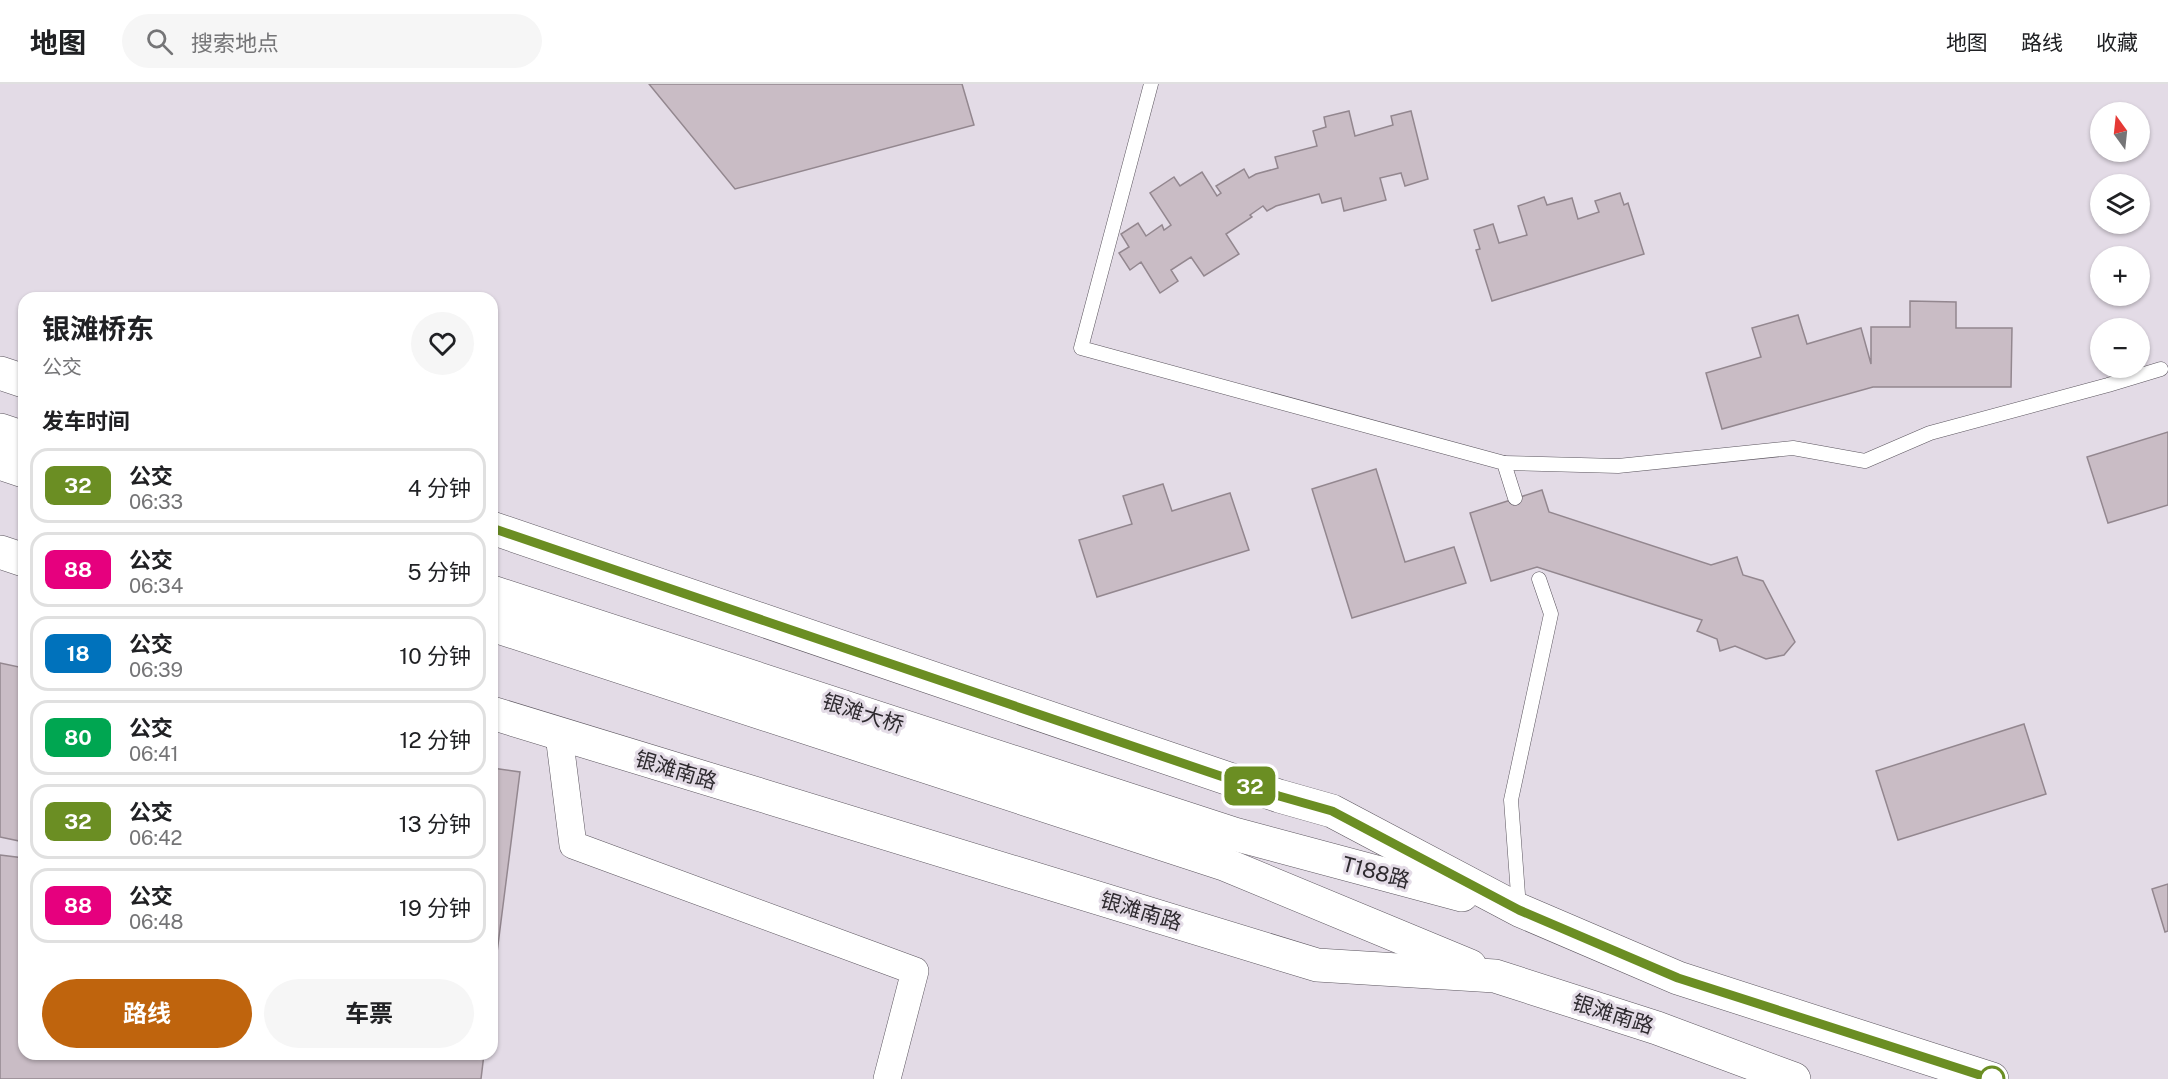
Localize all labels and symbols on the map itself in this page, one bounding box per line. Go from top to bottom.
north arrow [2090,102,2150,162]
street label: 银滩大桥 [819,688,907,738]
street label: 银滩南路 [632,746,720,794]
line badge: 32 [1223,766,1277,806]
street label: T188路 [1339,851,1413,893]
street label: 银滩南路 [1097,887,1185,935]
street label: 银滩南路 [1569,989,1657,1039]
unlabelled marker [1979,1066,2005,1079]

